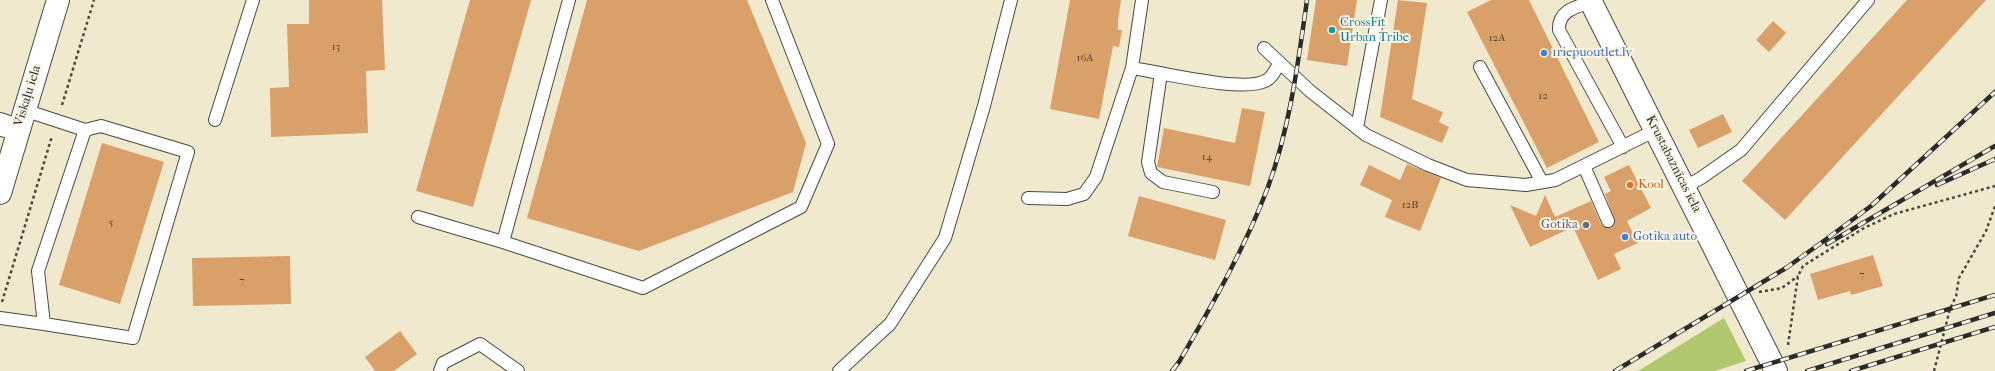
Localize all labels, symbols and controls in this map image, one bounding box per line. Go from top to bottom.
place label: CrossFit Urban Tribe [1340,15,1409,46]
marker: CrossFit Urban Tribe [1327,25,1337,35]
house number: 12A [1489,31,1505,45]
house number: 13 [332,40,340,54]
place label: 1riepuoutlet.lv [1552,45,1632,61]
marker: 1riepuoutlet.lv [1539,48,1549,58]
house number: 16A [1077,51,1093,65]
street label: Viskaļu iela [11,64,45,128]
house number: 12 [1538,89,1548,103]
street label: Krustabaznīcas iela [1642,113,1704,215]
house number: 14 [1202,150,1212,164]
place label: Kool [1638,177,1664,193]
marker: Kool [1625,180,1635,190]
house number: 12B [1402,198,1418,212]
house number: 5 [109,216,113,230]
place label: Gotika [1541,217,1578,233]
marker: Gotika [1581,220,1591,230]
place label: Gotika auto [1633,229,1697,245]
marker: Gotika auto [1620,232,1630,242]
house number: 7 [1859,268,1865,282]
house number: 7 [239,274,245,288]

